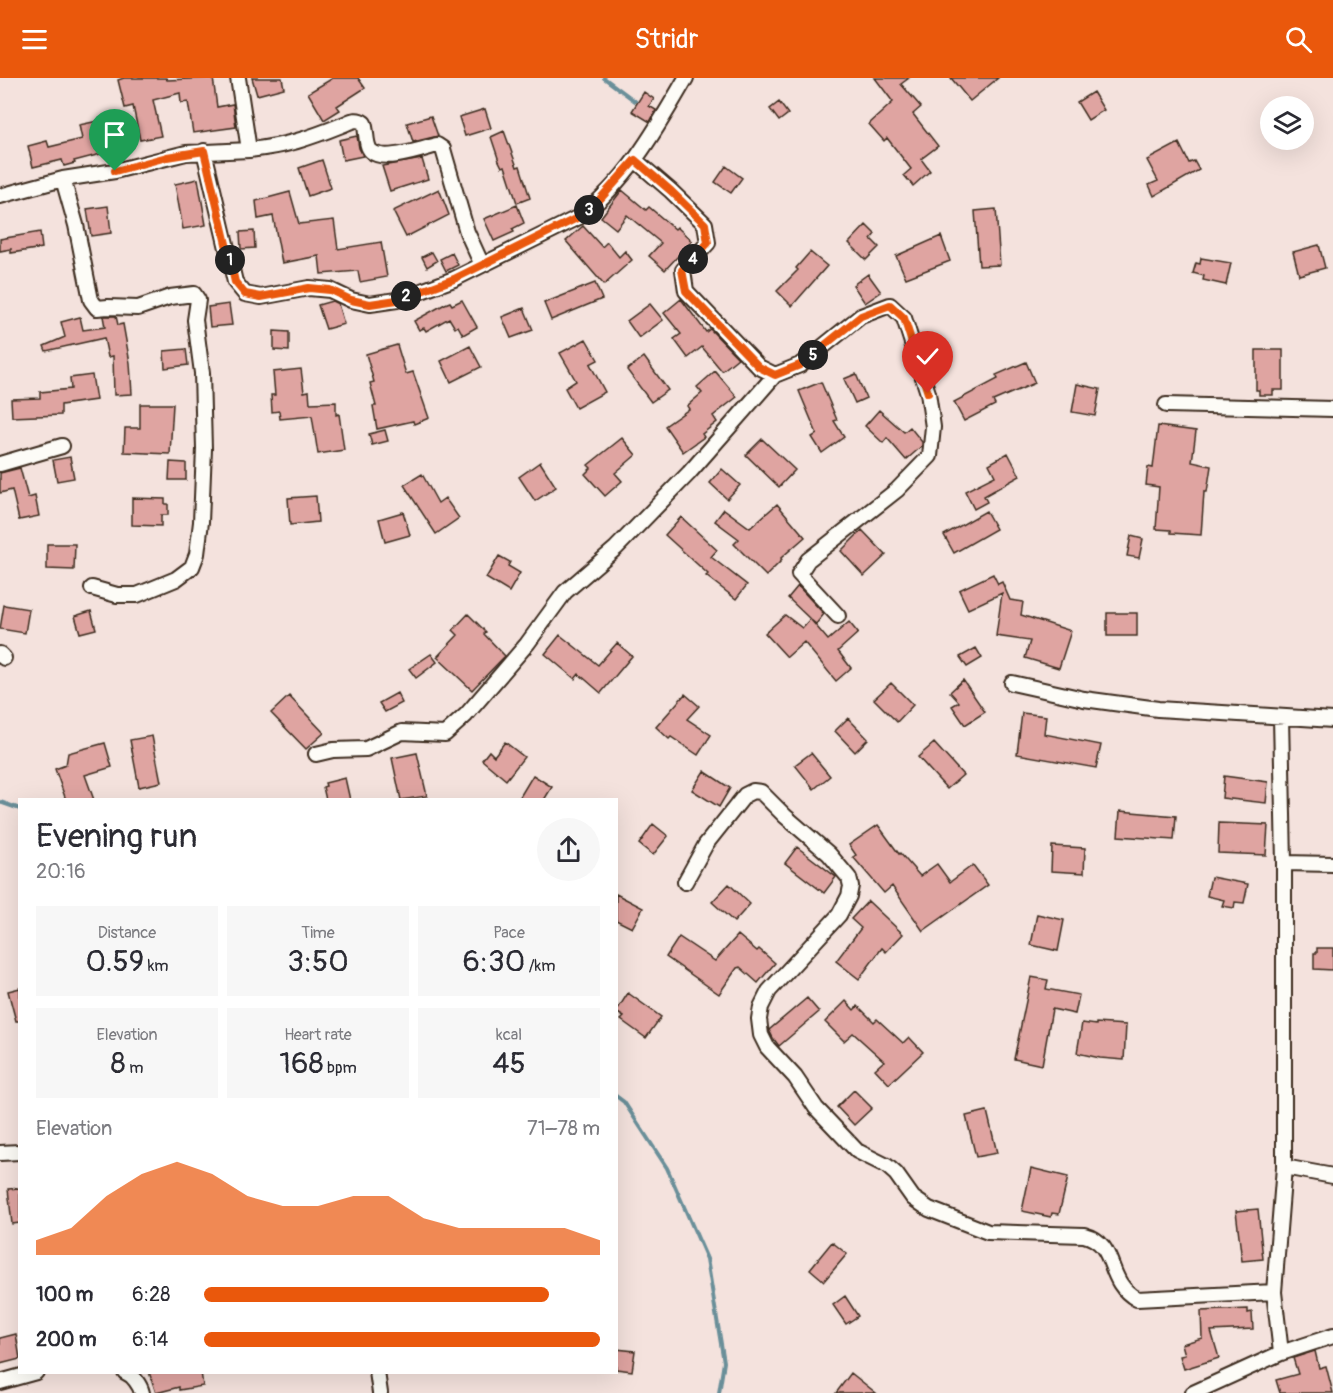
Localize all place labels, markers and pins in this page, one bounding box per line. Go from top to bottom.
pin [89,109,140,171]
pin: 3 [574,195,604,225]
pin: 4 [678,244,708,274]
pin: 1 [215,245,245,275]
pin: 2 [391,281,421,311]
pin [902,331,953,393]
pin: 5 [798,340,828,370]

